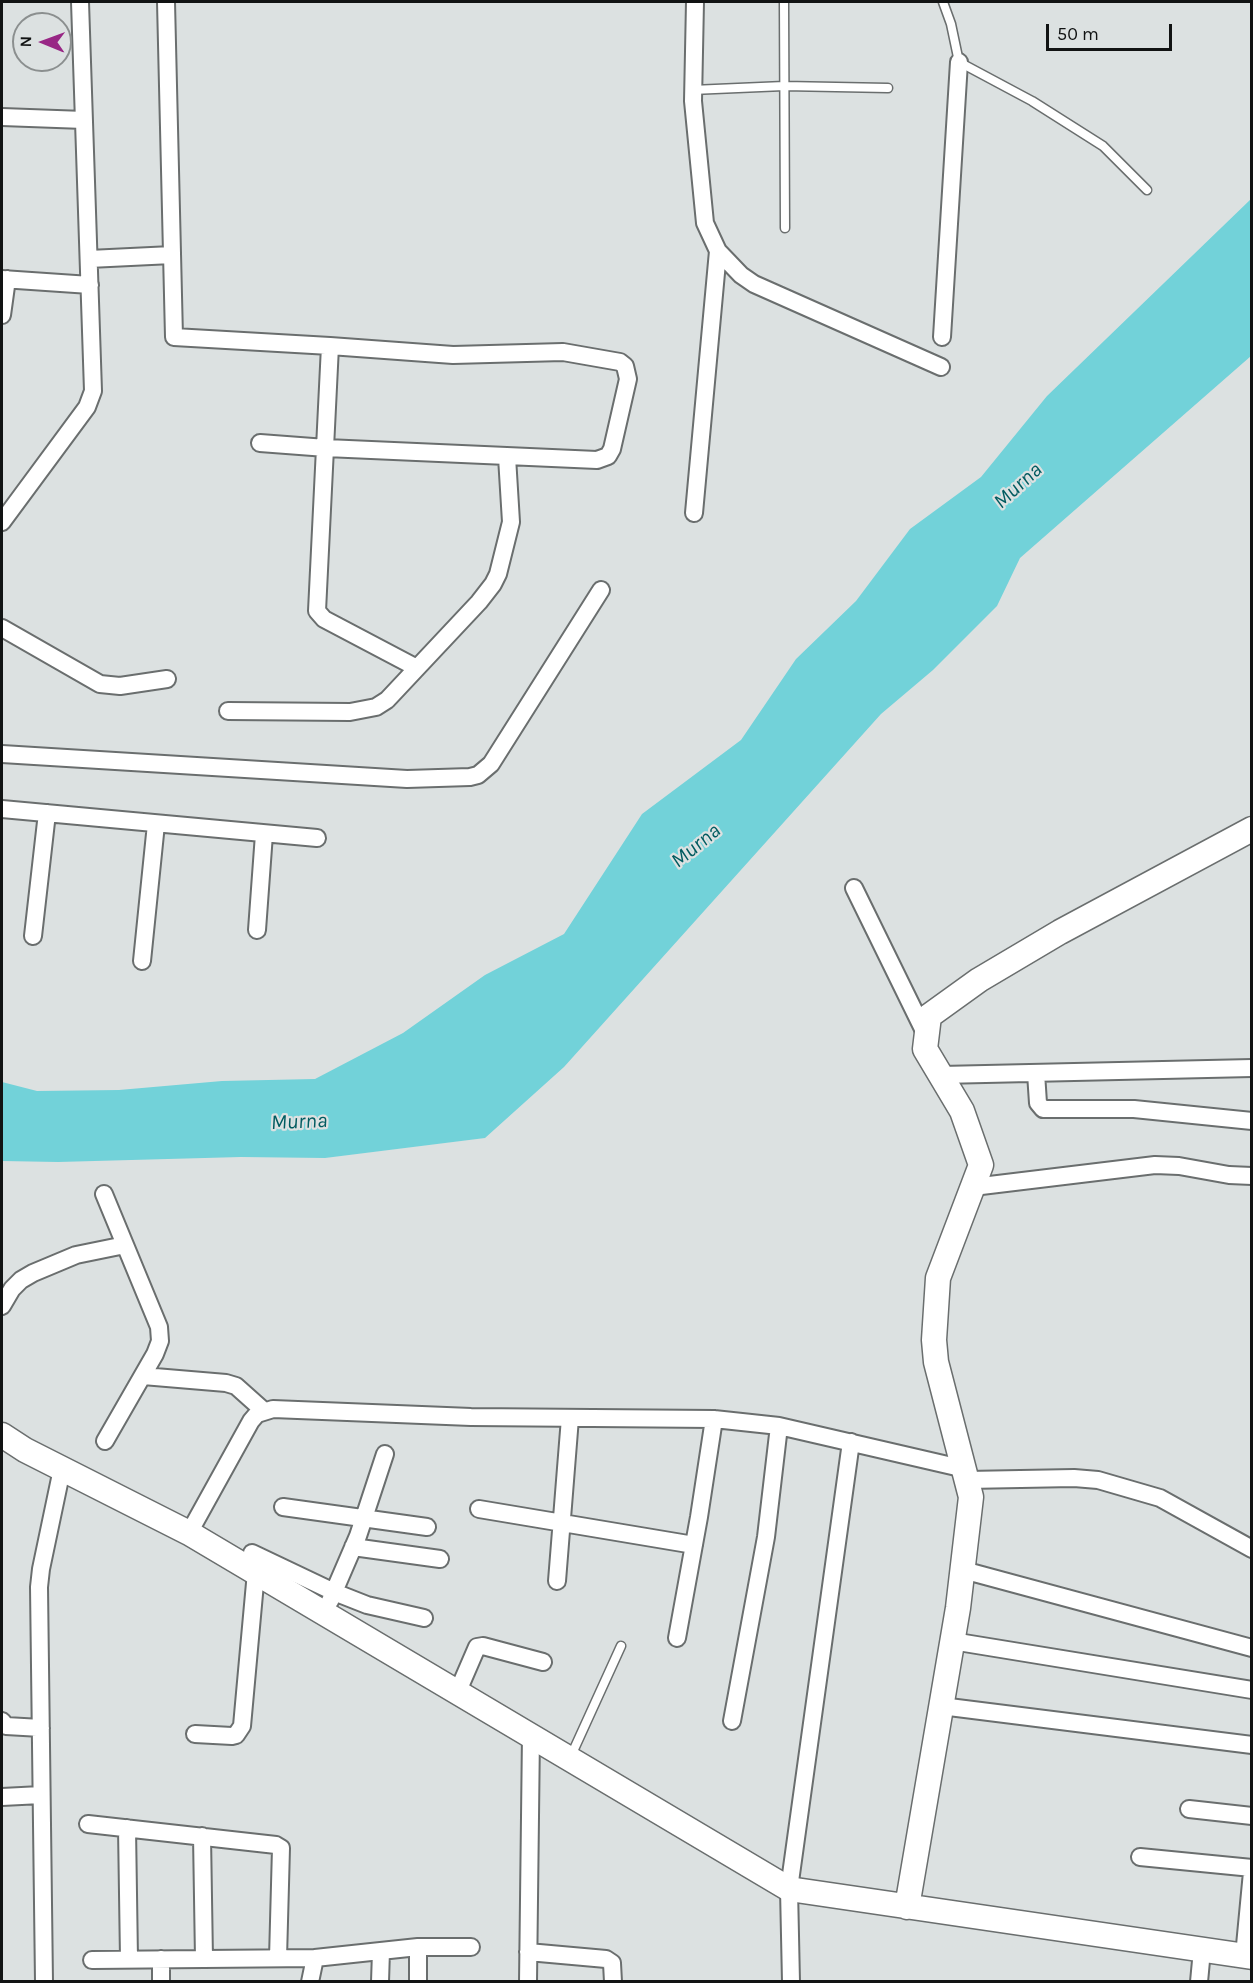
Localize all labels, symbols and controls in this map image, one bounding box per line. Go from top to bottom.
north arrow [12,12,72,72]
scale bar [1049,12,1175,50]
text: 50 m [1057,23,1099,45]
text: N [16,36,35,48]
water label: Murna [989,458,1047,514]
water label: Murna [666,818,726,874]
water label: Murna [270,1108,328,1136]

